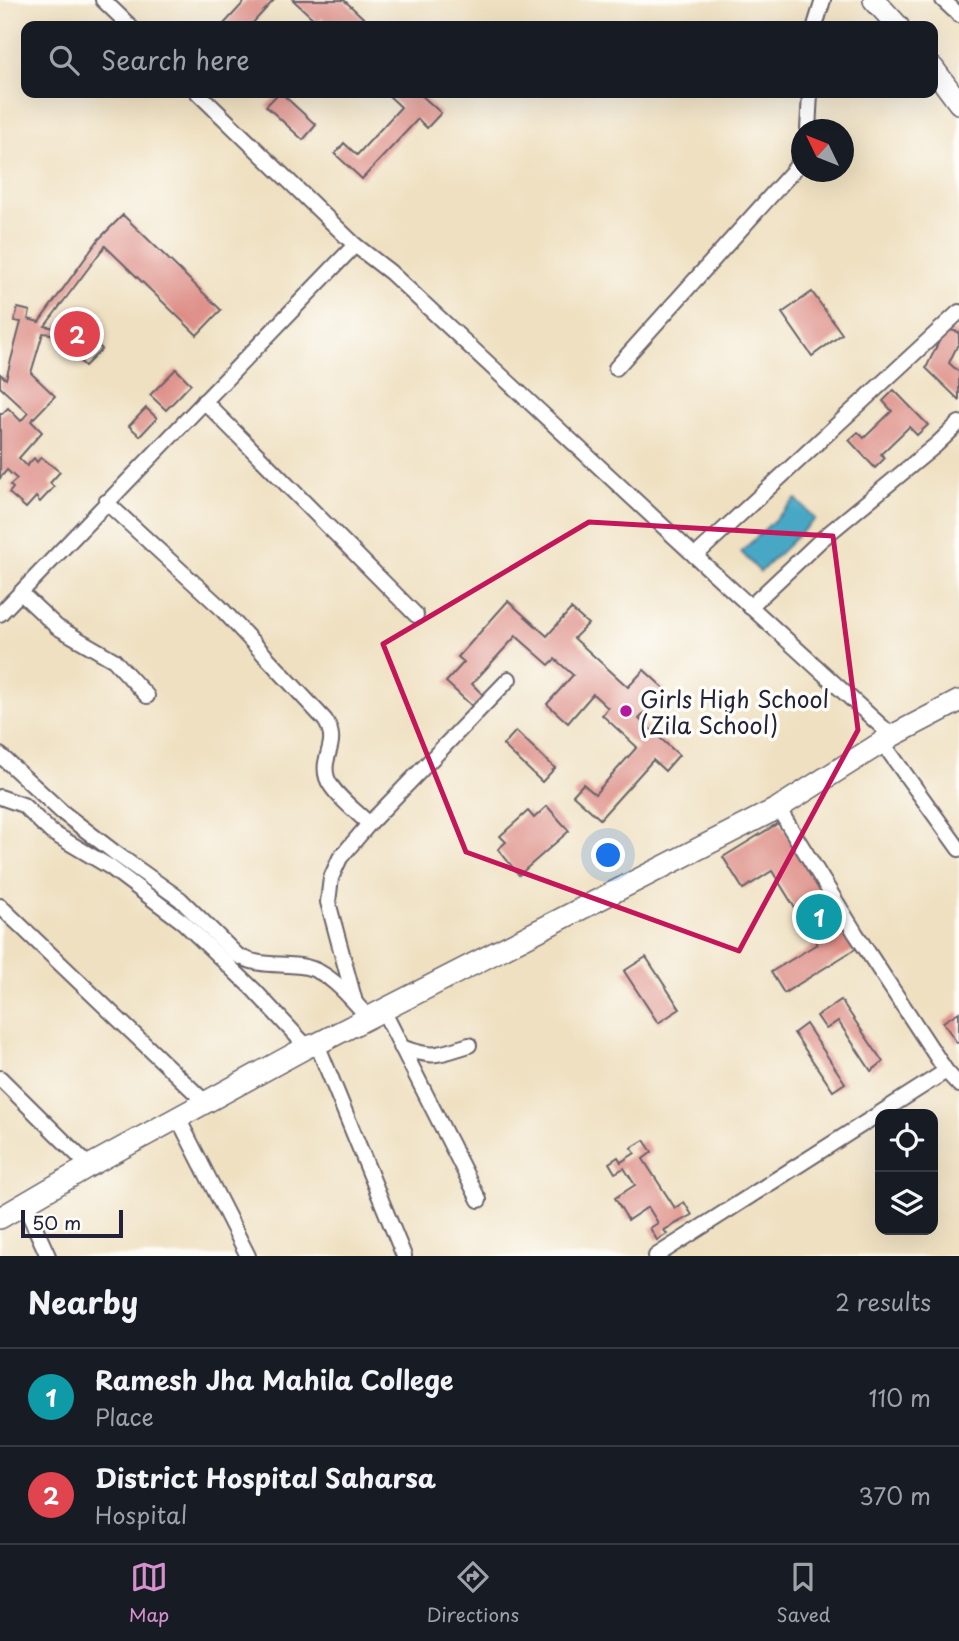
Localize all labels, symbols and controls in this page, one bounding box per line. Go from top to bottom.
search box [21,21,938,98]
text: Search here [101,40,250,79]
icon: search [45,41,83,79]
north arrow [791,119,854,182]
pin: 2 [54,308,100,360]
place label: Girls High School (Zila School) [640,681,829,742]
marker: Girls High School (Zila School) [618,703,634,719]
your location [591,838,625,872]
pin: 1 [796,891,842,943]
map controls [875,1109,938,1235]
button: locate [875,1109,938,1172]
button: layers [875,1172,938,1235]
scale bar [21,1207,122,1239]
text: 50 m [32,1208,81,1236]
text: Nearby [28,1279,138,1324]
text: 2 results [835,1284,931,1319]
text: Ramesh Jha Mahila College [95,1360,453,1399]
text: 1 [46,1380,57,1415]
text: 110 m [869,1380,931,1415]
text: Place [95,1399,154,1434]
text: District Hospital Saharsa [95,1458,436,1497]
text: 2 [43,1478,59,1513]
text: 370 m [858,1478,931,1513]
text: Hospital [95,1497,187,1532]
tab: Map [129,1558,169,1628]
tab: Directions [427,1558,519,1628]
tab: Saved [776,1558,830,1628]

